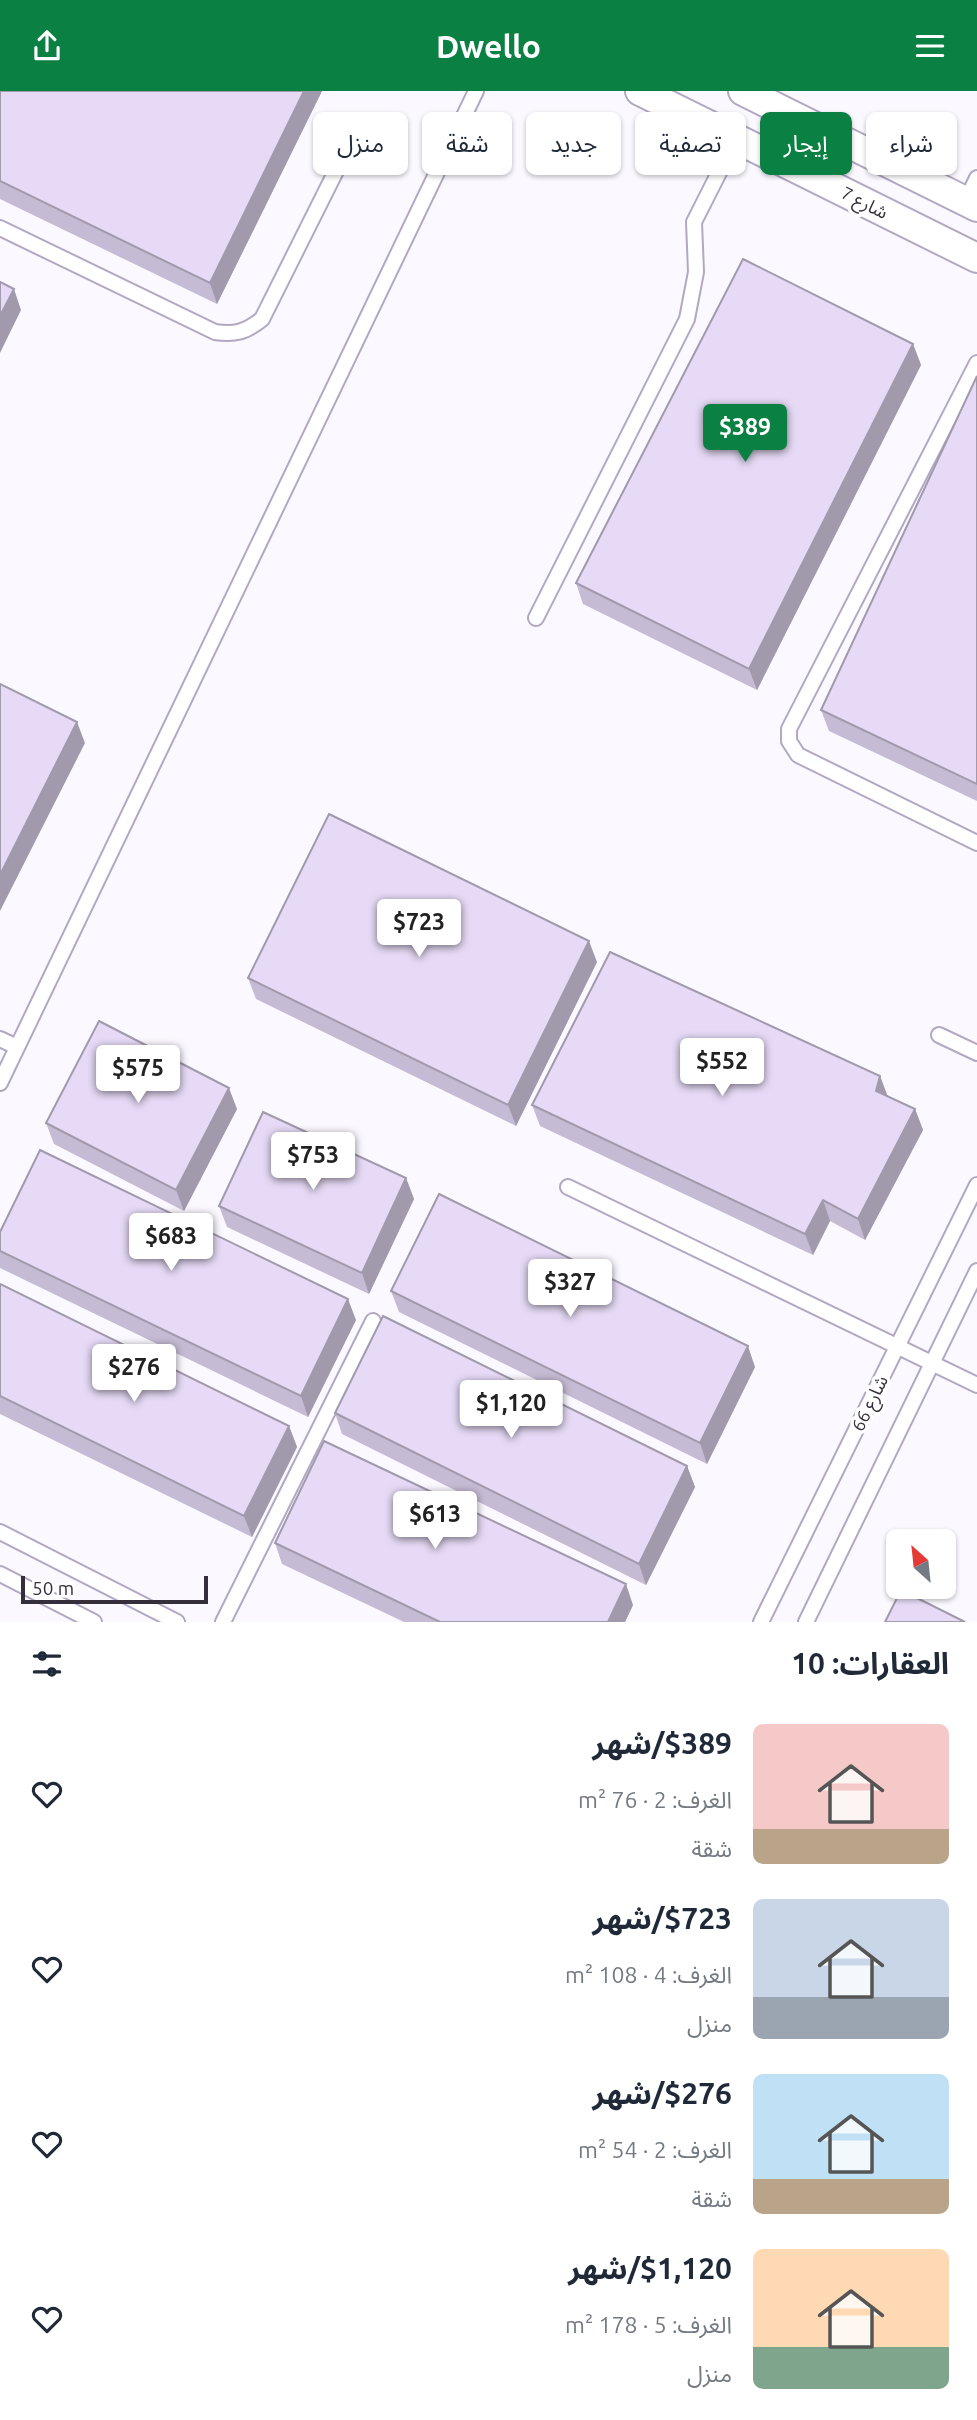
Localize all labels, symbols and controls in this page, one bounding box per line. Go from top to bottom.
icon: share [28,27,66,65]
icon: menu [911,27,949,65]
text: Dwello [436,28,541,64]
chip: منزل [313,112,408,175]
chip: شقة [422,112,512,175]
chip: جديد [526,112,621,175]
chip: تصفية [635,112,746,175]
chip: إيجار [760,112,852,175]
chip: شراء [866,112,957,175]
street label: شارع 7 [836,182,892,227]
pin: $389 [704,405,786,464]
text: $389 [719,414,771,439]
pin: $723 [378,899,460,959]
text: $723 [393,909,445,934]
pin: $552 [681,1039,763,1098]
pin: $575 [97,1045,179,1105]
text: $552 [696,1048,748,1073]
text: $575 [112,1055,164,1080]
pin: $753 [272,1133,354,1192]
text: $753 [287,1142,339,1167]
pin: $683 [130,1213,212,1273]
text: $683 [145,1223,197,1248]
pin: $327 [529,1259,611,1319]
text: $327 [544,1269,596,1294]
pin: $276 [93,1345,175,1404]
text: $276 [108,1354,160,1379]
street label: شارع 66 [847,1372,896,1436]
pin: $1,120 [454,1381,568,1440]
text: $1,120 [476,1390,546,1415]
pin: $613 [394,1491,476,1551]
text: $613 [409,1501,461,1526]
north arrow [886,1529,956,1599]
map controls [886,1529,956,1599]
scale bar [21,1573,208,1605]
text: 50 m [32,1577,74,1599]
icon: filters [28,1645,66,1683]
text: العقارات: 10 [791,1646,949,1680]
text: $389/شهر [593,1726,732,1760]
icon: home [809,1752,893,1836]
icon: heart [28,1775,66,1813]
text: الغرف: 2 · 76 m² [578,1787,732,1812]
text: شقة [691,1836,732,1861]
text: $723/شهر [593,1901,732,1935]
icon: home [809,1927,893,2011]
icon: heart [28,1950,66,1988]
text: الغرف: 4 · 108 m² [565,1962,732,1987]
text: منزل [687,2011,732,2036]
text: $276/شهر [593,2076,732,2110]
icon: home [809,2102,893,2186]
icon: heart [28,2125,66,2163]
text: الغرف: 2 · 54 m² [578,2137,732,2162]
text: شقة [691,2186,732,2211]
text: $1,120/شهر [568,2251,732,2285]
icon: home [809,2277,893,2361]
icon: heart [28,2300,66,2338]
text: الغرف: 5 · 178 m² [565,2312,732,2337]
text: منزل [687,2361,732,2386]

